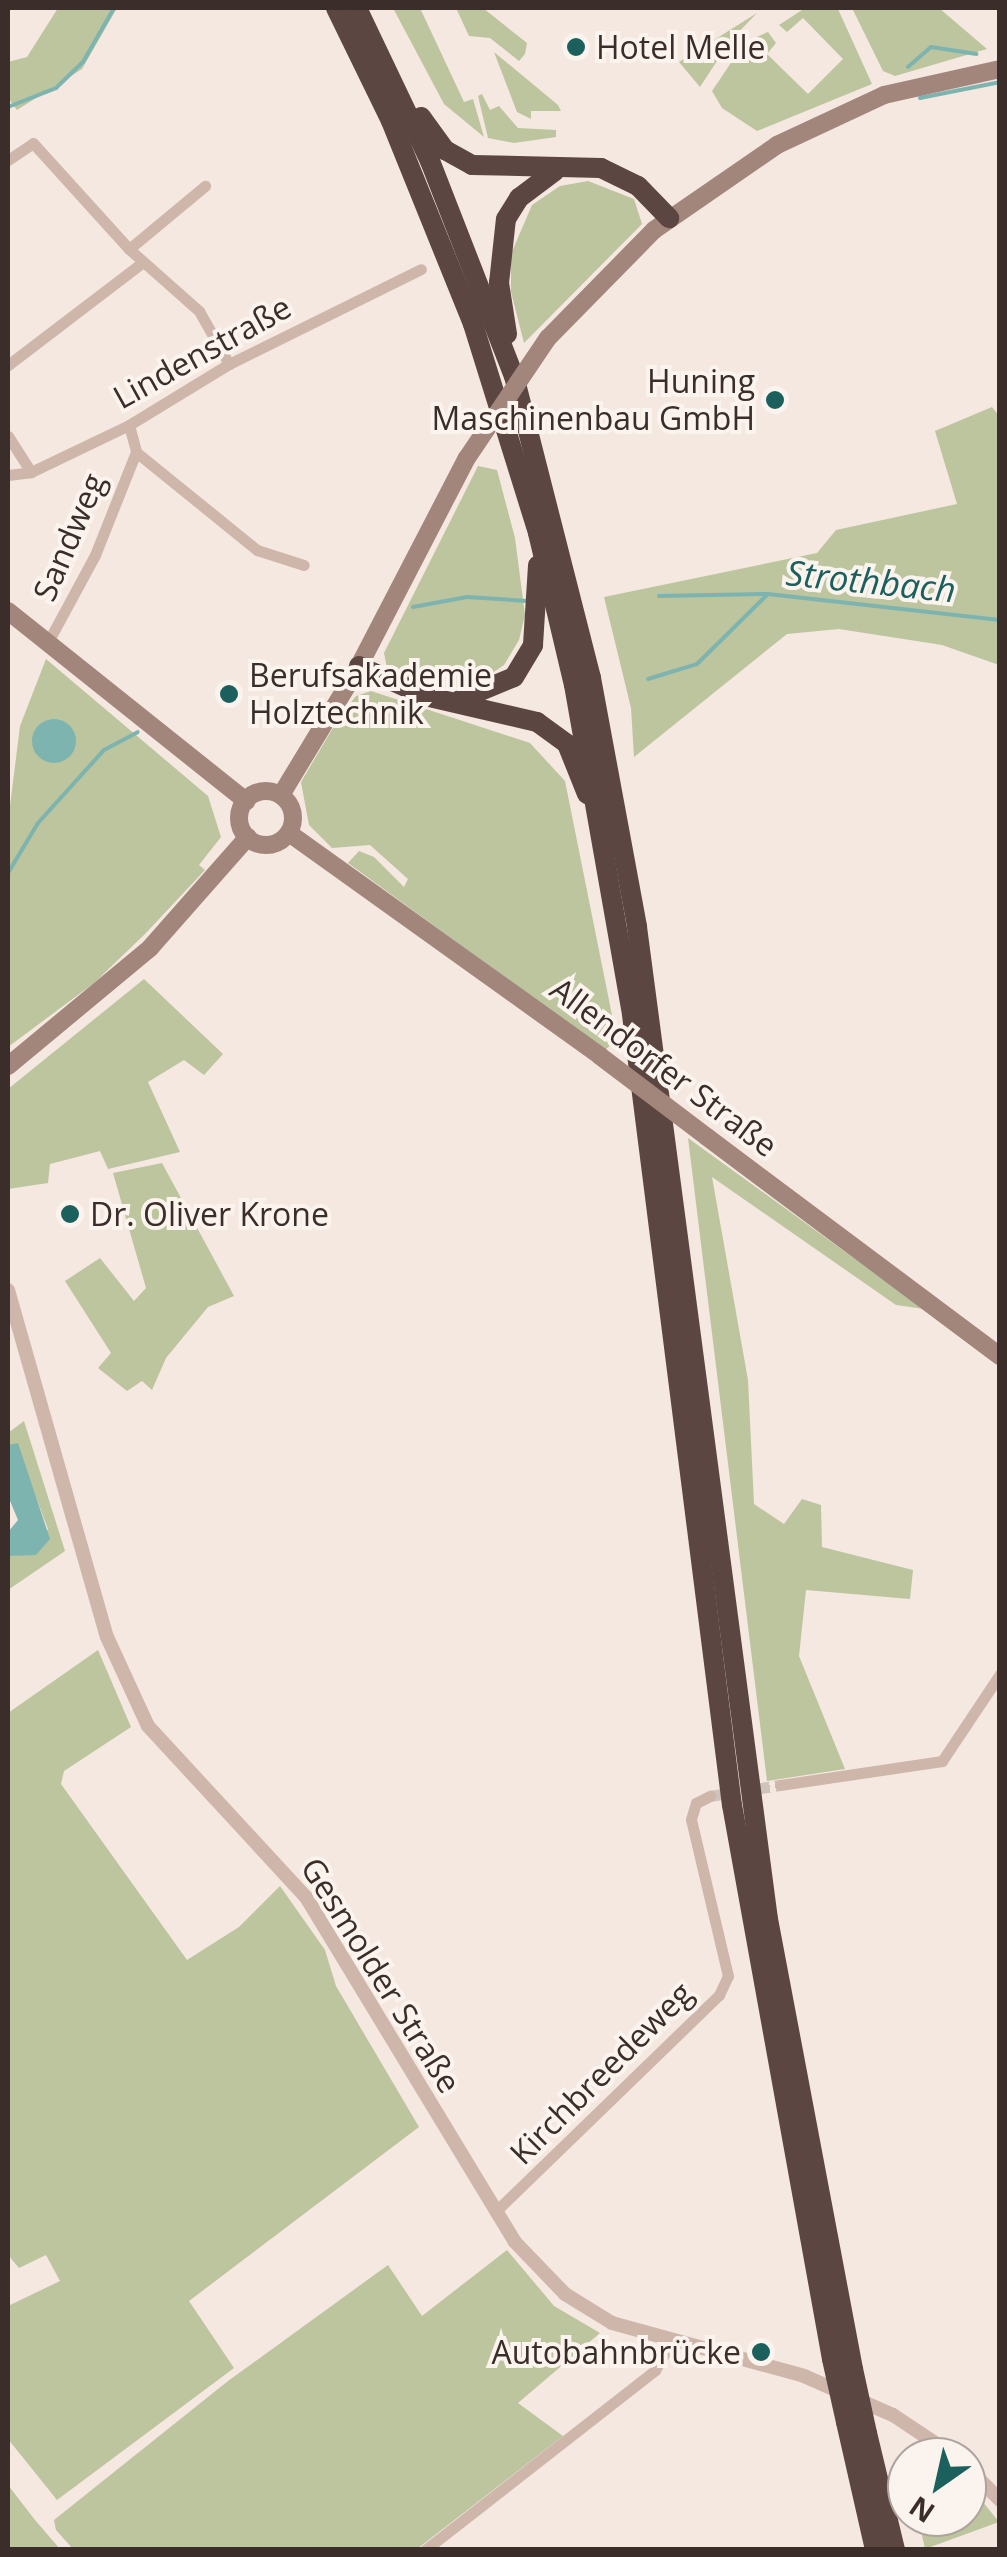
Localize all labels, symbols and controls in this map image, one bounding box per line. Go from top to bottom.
place label: Hotel Melle [596,28,765,66]
marker: Hotel Melle [565,36,587,58]
street label: Lindenstraße [107,287,297,417]
place label: Huning Maschinenbau GmbH [432,363,755,438]
marker: Huning Maschinenbau GmbH [764,389,786,411]
street label: Sandweg [25,468,113,606]
water label: Strothbach [784,551,958,611]
place label: Berufsakademie Holztechnik [249,657,492,732]
marker: Berufsakademie Holztechnik [218,683,240,705]
street label: Allendorfer Straße [543,969,785,1165]
place label: Dr. Oliver Krone [90,1195,329,1233]
marker: Dr. Oliver Krone [59,1203,81,1225]
street label: Gesmolder Straße [293,1850,469,2100]
street label: Kirchbreedeweg [502,1974,700,2172]
place label: Autobahnbrücke [491,2333,741,2371]
marker: Autobahnbrücke [750,2341,772,2363]
north arrow [887,2437,987,2537]
text: N [901,2488,941,2532]

